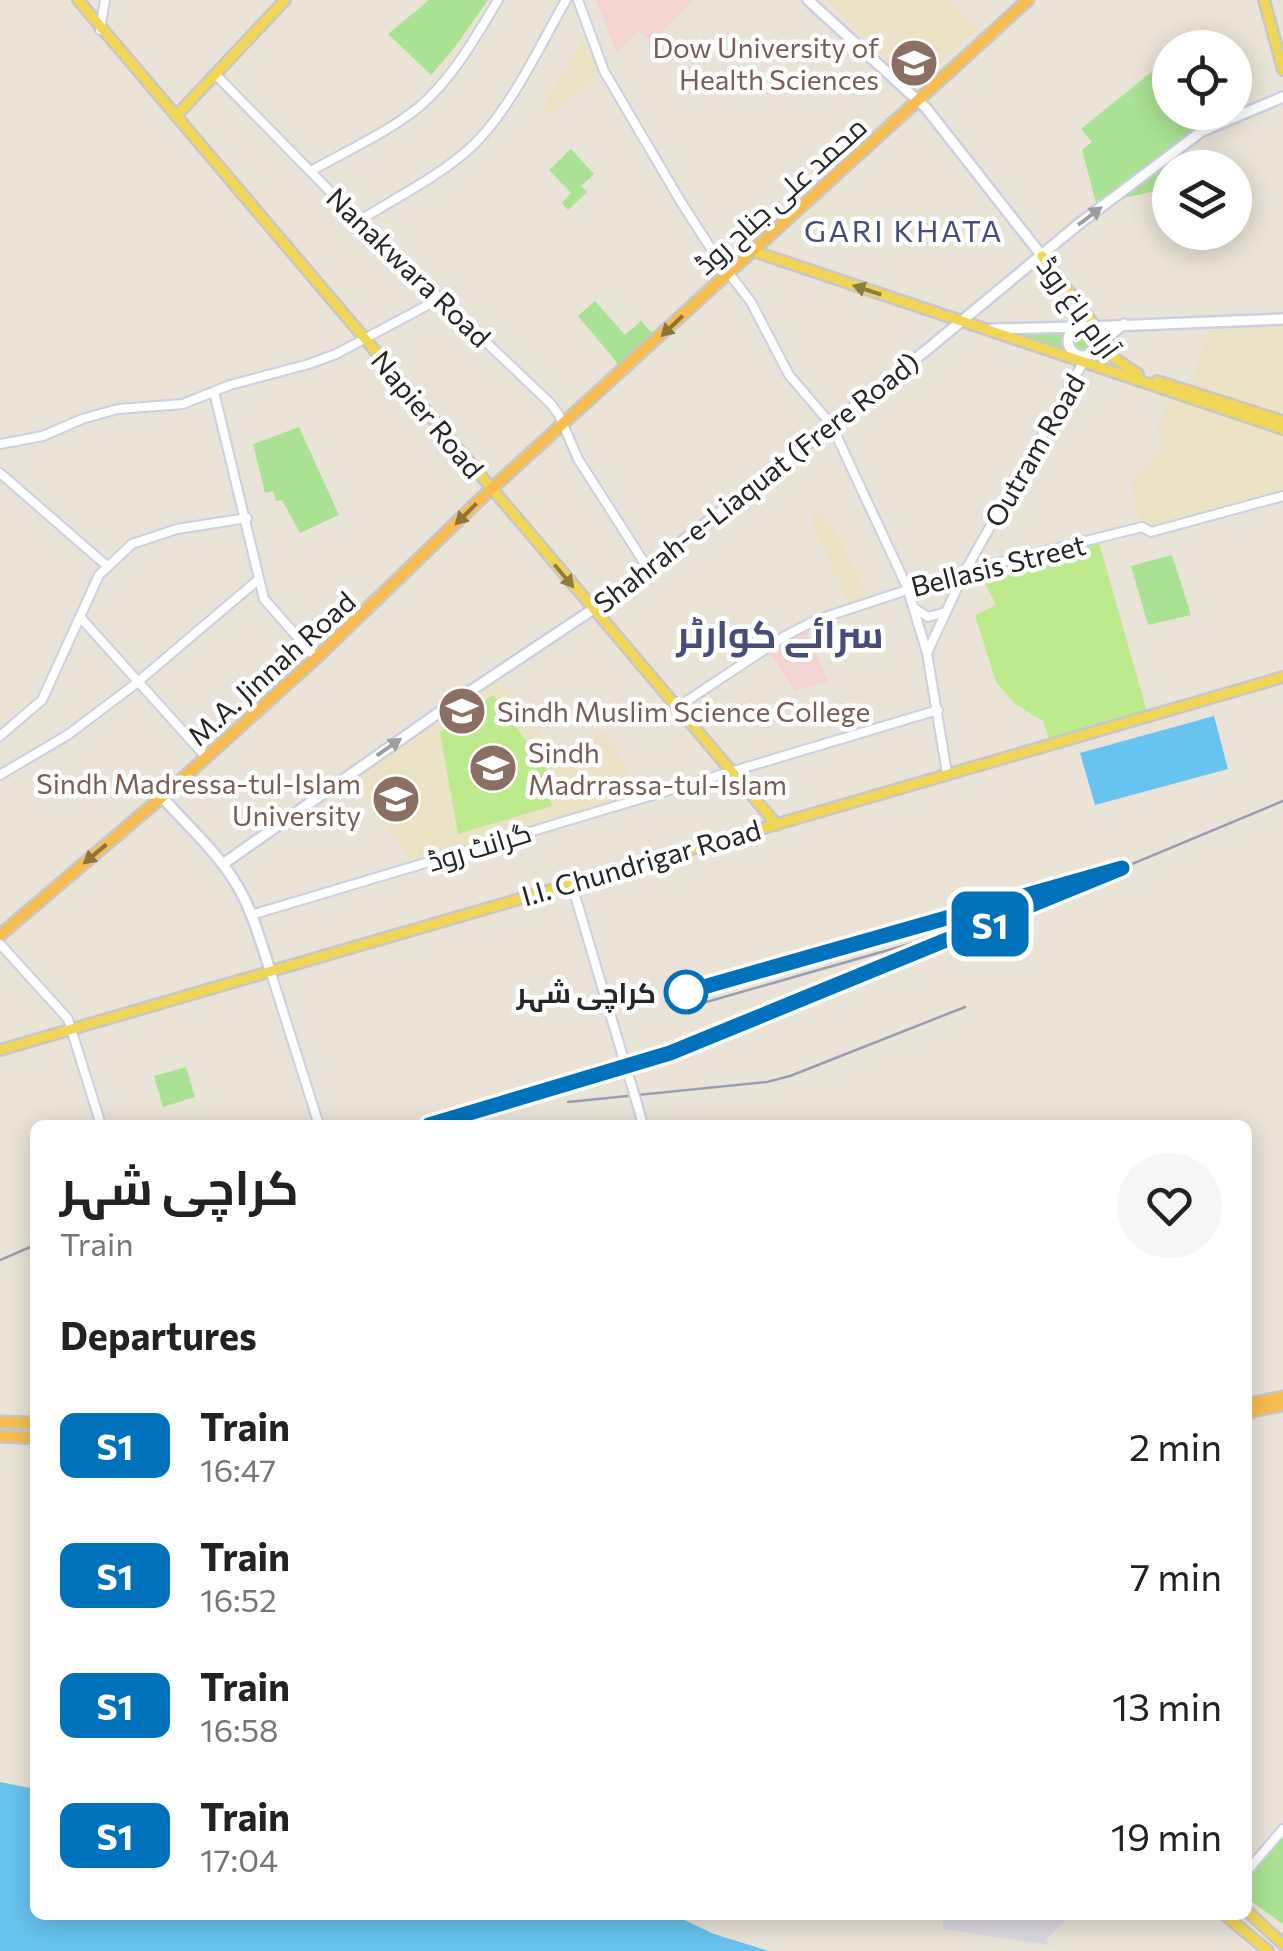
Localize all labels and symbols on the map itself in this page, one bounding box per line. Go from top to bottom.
place label: Dow University of Health Sciences [652,30,879,96]
school or university icon: Dow University of Health Sciences [888,37,940,89]
street label: محمد علی جناح روڈ [687,109,875,283]
street label: Nanakwara Road [320,180,498,354]
one-way arrow [1077,206,1103,226]
district label: GARI KHATA [804,211,1004,248]
street label: آرام باغ روڈ [1027,249,1128,367]
one-way arrow [852,281,882,296]
one-way arrow [660,314,684,337]
street label: Napier Road [365,343,491,485]
street label: Shahrah-e-Liaquat (Frere Road) [587,344,925,620]
street label: Outram Road [977,368,1091,532]
one-way arrow [455,502,479,526]
street label: Bellasis Street [907,527,1089,603]
one-way arrow [553,564,574,589]
street label: M.A. Jinnah Road [180,584,362,752]
district label: سرائے کوارٹر [675,609,884,658]
school or university icon: Sindh Muslim Science College [436,685,488,737]
place label: Sindh Muslim Science College [497,694,870,728]
place label: Sindh Madrrassa-tul-Islam [528,735,787,801]
one-way arrow [375,738,402,757]
school or university icon: Sindh Madrrassa-tul-Islam [467,742,519,794]
place label: Sindh Madressa-tul-Islam University [36,766,361,832]
school or university icon: Sindh Madressa-tul-Islam University [370,773,422,825]
street label: I.I. Chundrigar Road [517,812,765,912]
street label: گرانٹ روڈ [423,814,535,878]
one-way arrow [83,843,108,865]
line badge: S1 [945,892,1035,956]
marker: کراچی شہر [665,971,707,1013]
place label: کراچی شہر [516,975,656,1013]

